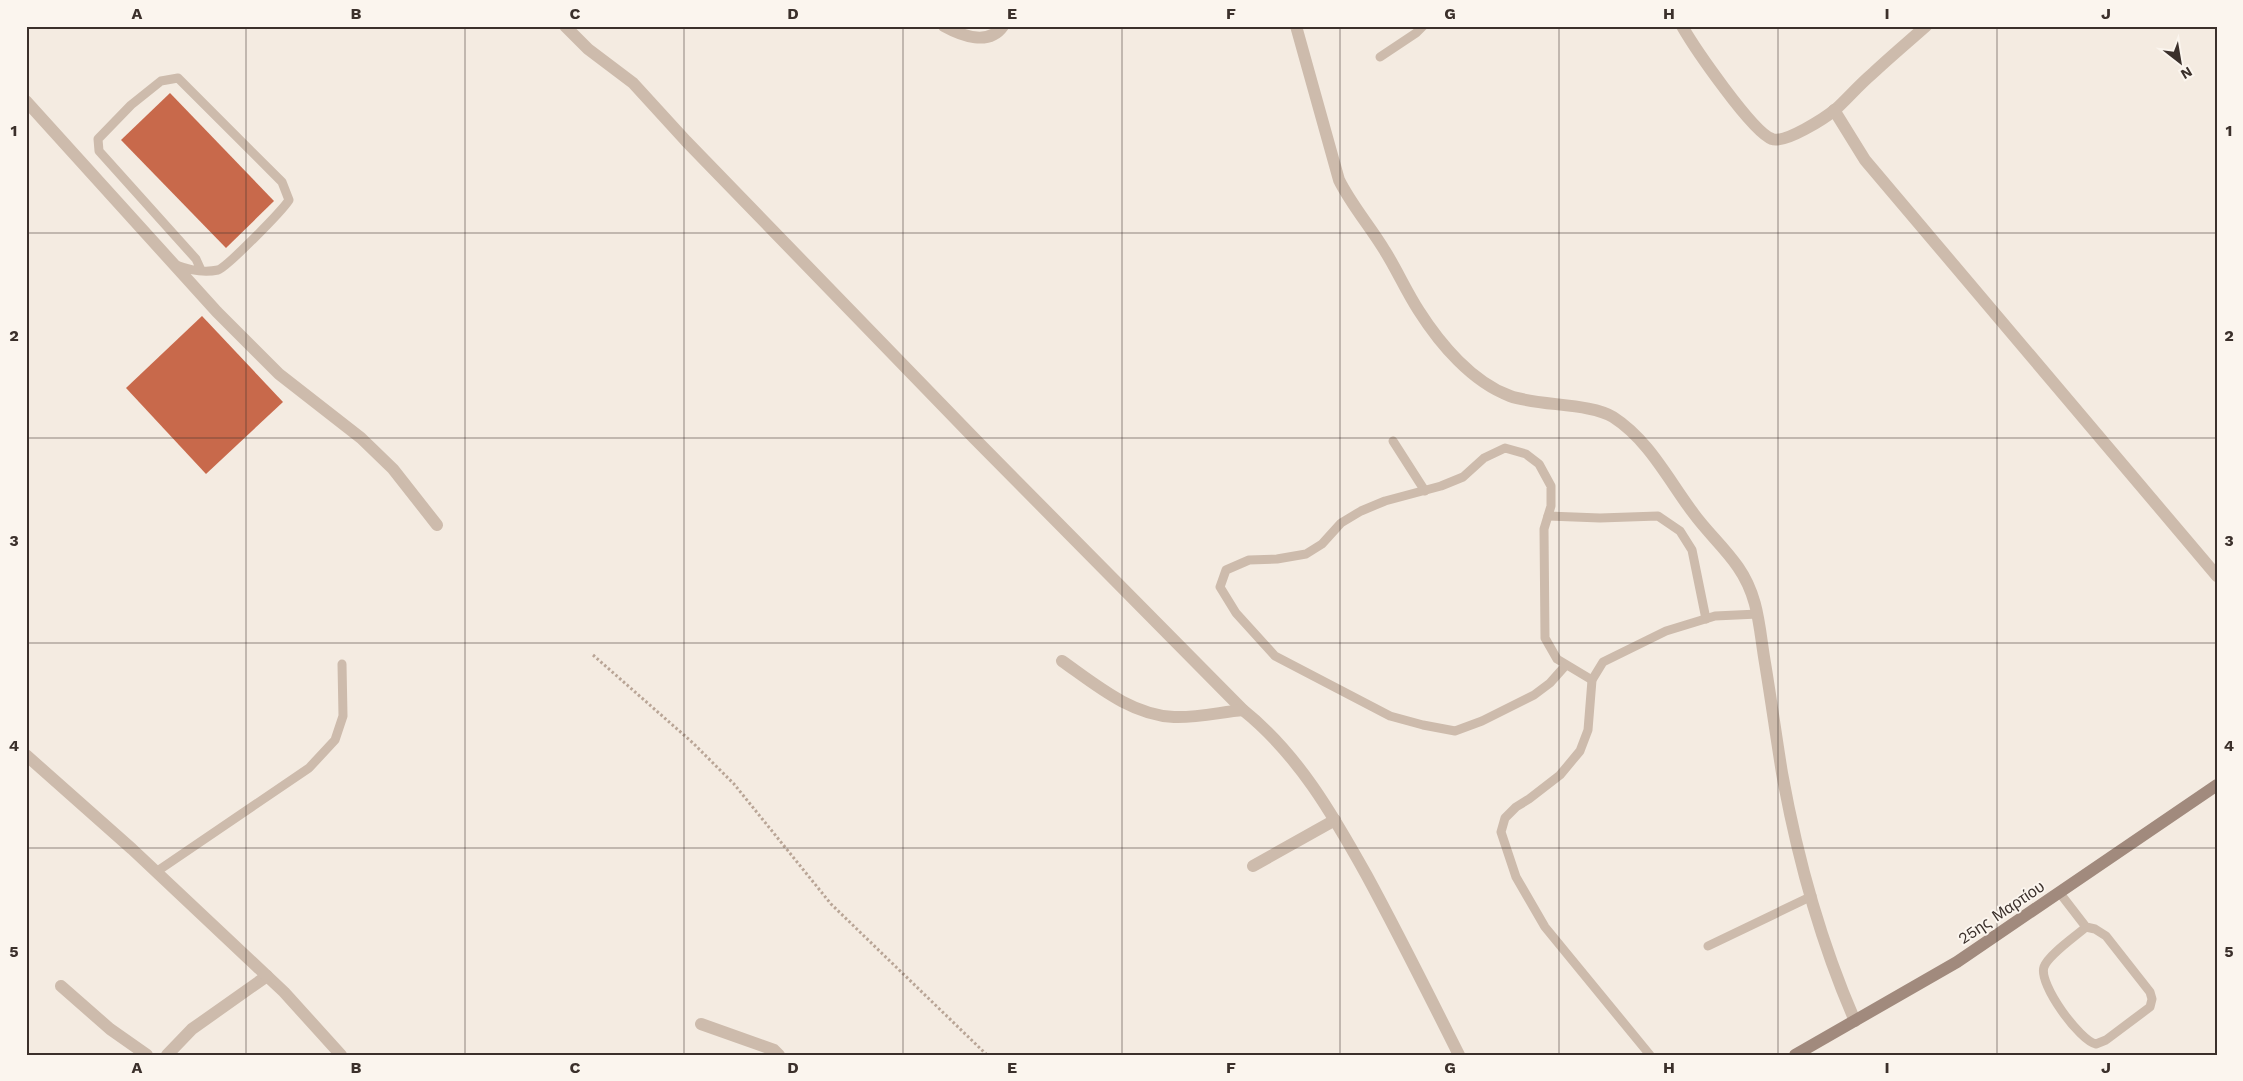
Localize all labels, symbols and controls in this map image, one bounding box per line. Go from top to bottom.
text: A [132,4,143,23]
text: B [351,4,362,23]
text: C [570,4,581,23]
text: D [787,4,799,23]
text: E [1007,4,1017,23]
text: F [1226,4,1236,23]
text: G [1444,4,1456,23]
text: H [1663,4,1675,23]
text: I [1884,4,1890,23]
text: J [2101,4,2111,23]
north arrow [2156,38,2206,88]
text: N [2178,64,2195,83]
text: 1 [11,121,17,140]
text: 1 [2226,121,2232,140]
text: 2 [9,326,19,345]
text: 2 [2224,326,2234,345]
text: 3 [9,531,19,550]
text: 3 [2224,531,2234,550]
text: 4 [9,736,19,755]
text: 4 [2224,736,2234,755]
street label: 25ης Μαρτίου [1955,877,2048,948]
text: 5 [9,942,19,961]
text: 5 [2224,942,2234,961]
text: A [132,1058,143,1077]
text: B [351,1058,362,1077]
text: C [570,1058,581,1077]
text: D [787,1058,799,1077]
text: E [1007,1058,1017,1077]
text: F [1226,1058,1236,1077]
text: G [1444,1058,1456,1077]
text: H [1663,1058,1675,1077]
text: I [1884,1058,1890,1077]
text: J [2101,1058,2111,1077]

